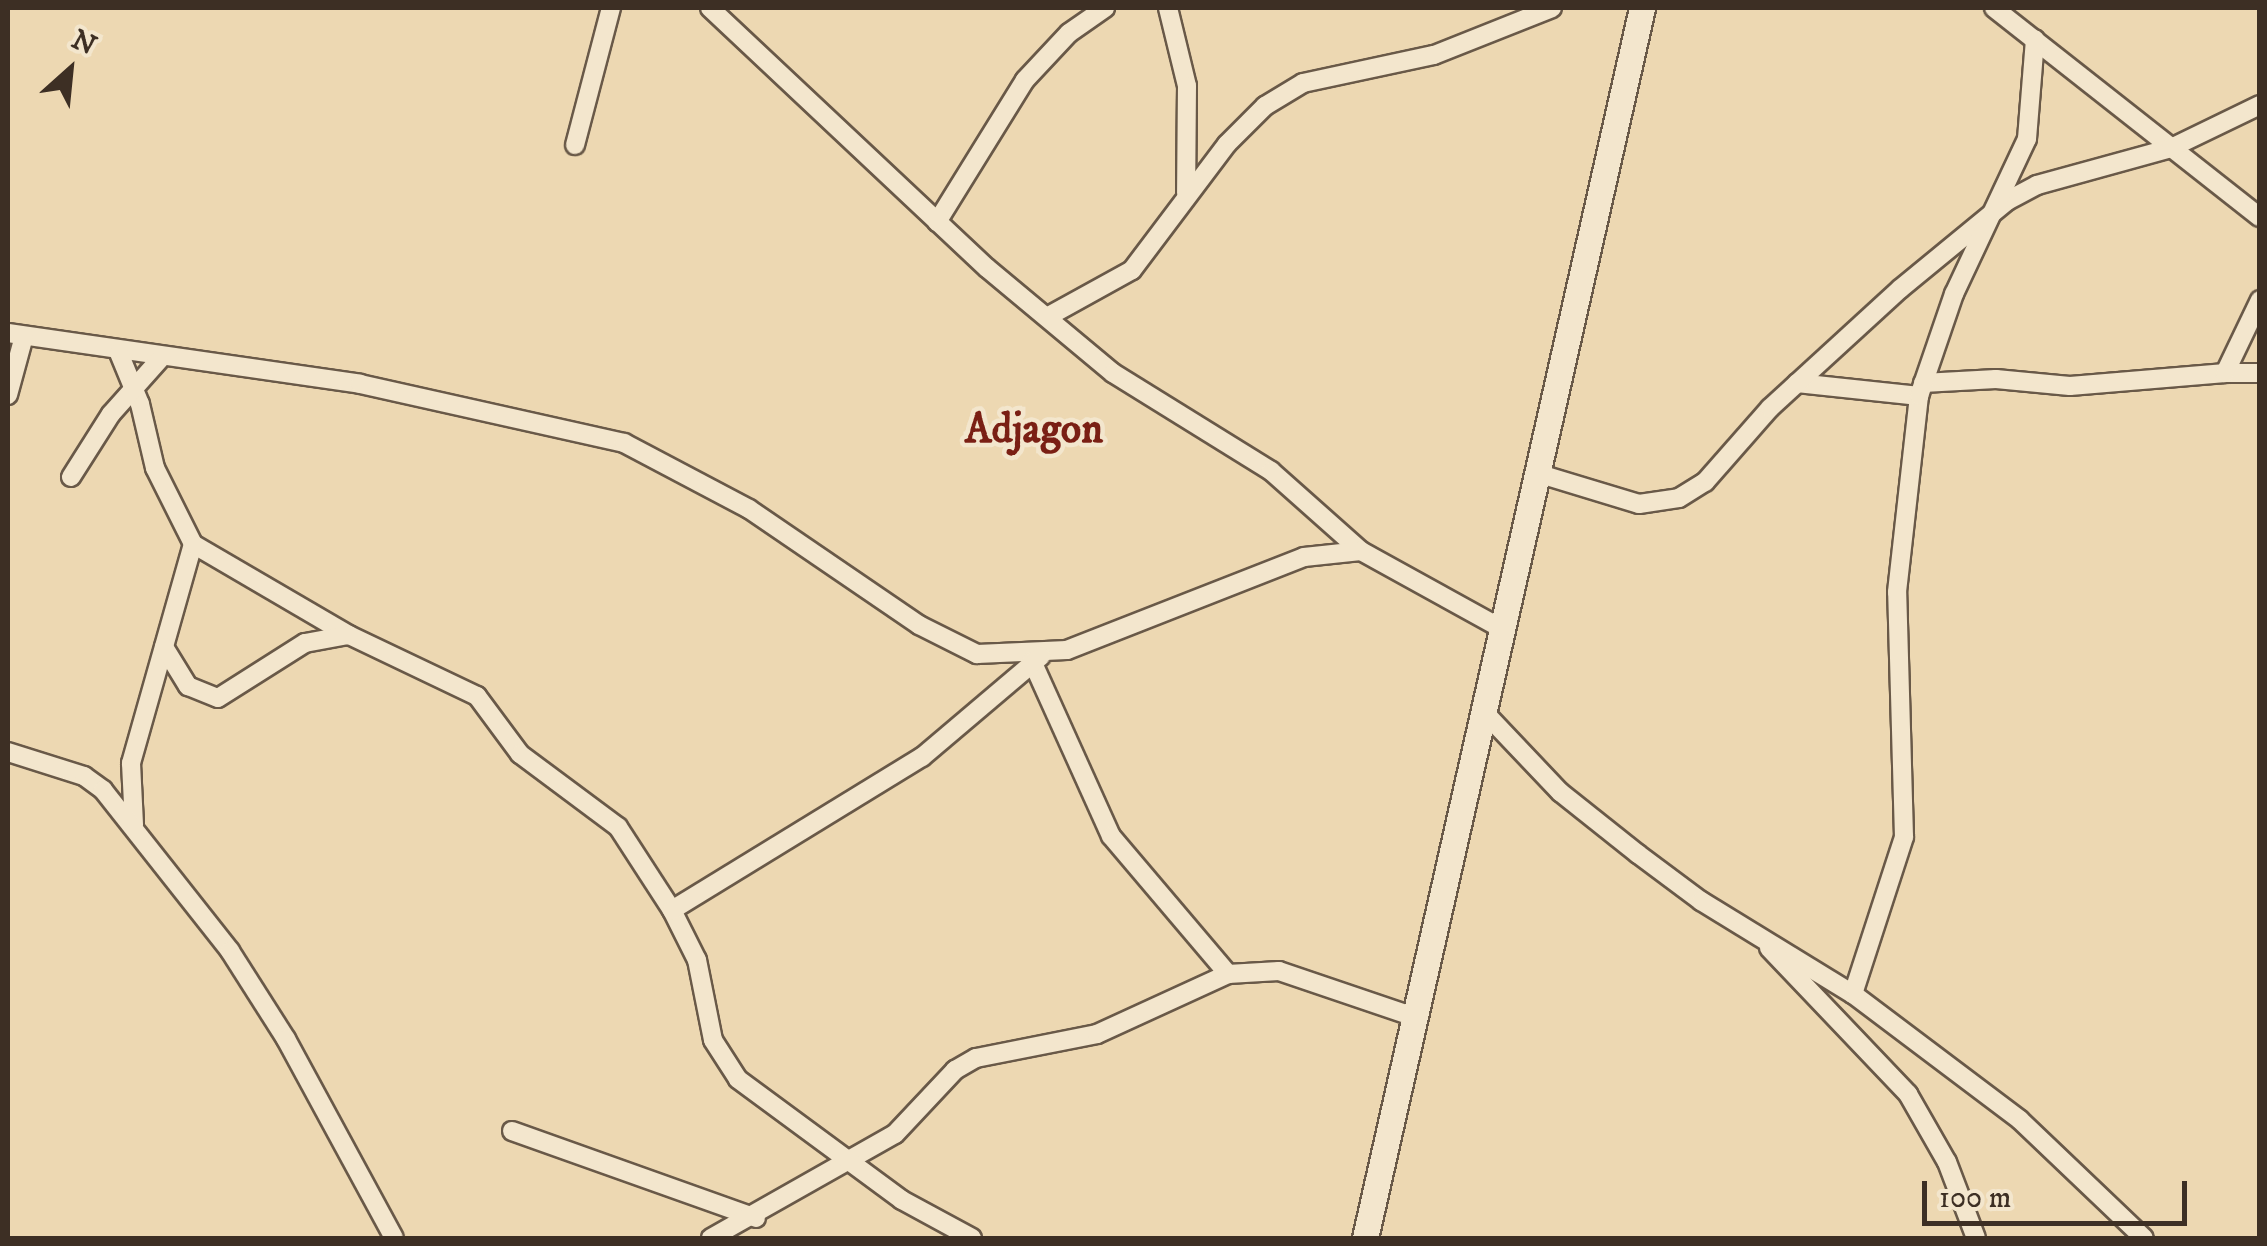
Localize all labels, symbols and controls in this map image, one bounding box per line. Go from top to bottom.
north arrow [20,20,120,120]
text: N [66,22,102,64]
district label: Adjagon [965,405,1103,455]
scale bar [1927,1161,2192,1223]
text: 100 m [1939,1180,2011,1217]

